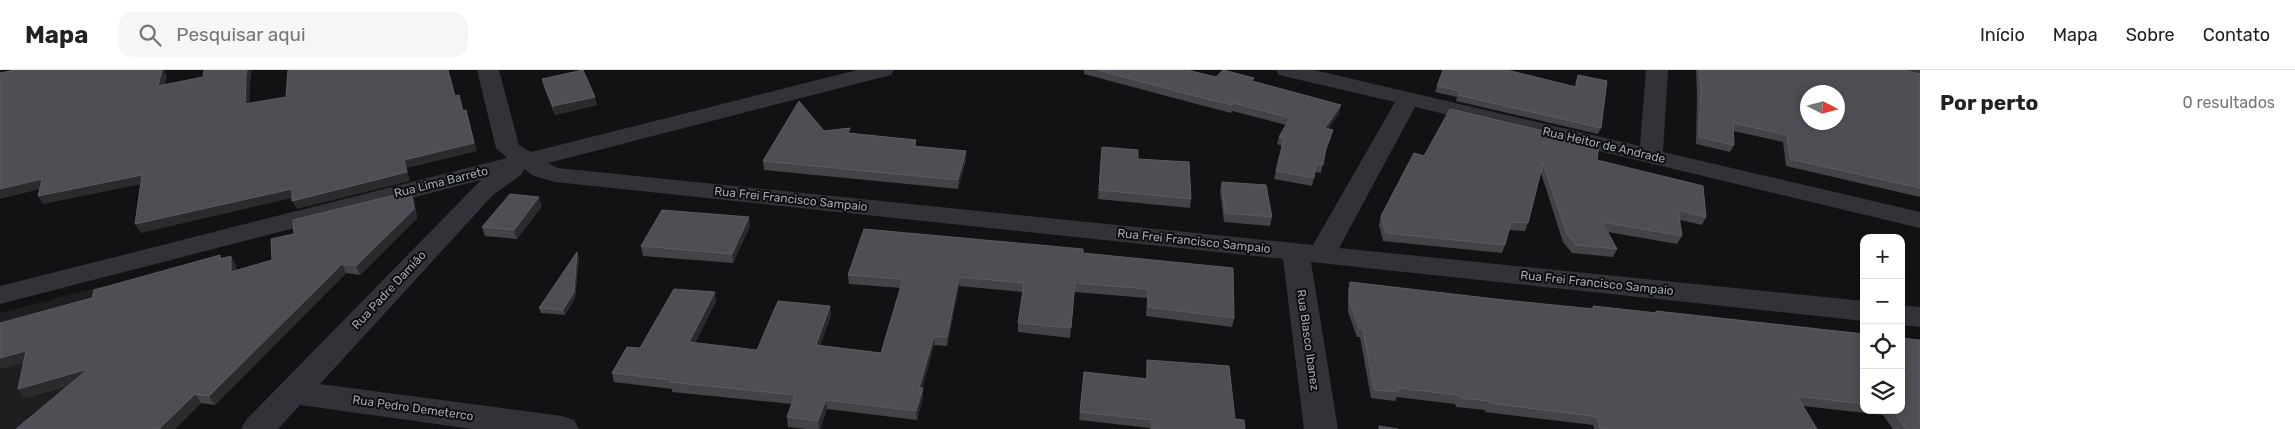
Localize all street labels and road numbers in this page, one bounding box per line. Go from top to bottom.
street label: Rua Heitor de Andrade [1541,124,1667,166]
street label: Rua Lima Barreto [393,164,490,200]
street label: Rua Frei Francisco Sampaio [714,184,868,214]
street label: Rua Frei Francisco Sampaio [1117,226,1271,256]
street label: Rua Padre Damião [349,248,429,332]
street label: Rua Frei Francisco Sampaio [1520,268,1674,298]
street label: Rua Blasco Ibanez [1294,289,1322,391]
street label: Rua Pedro Demeterco [352,393,475,423]

